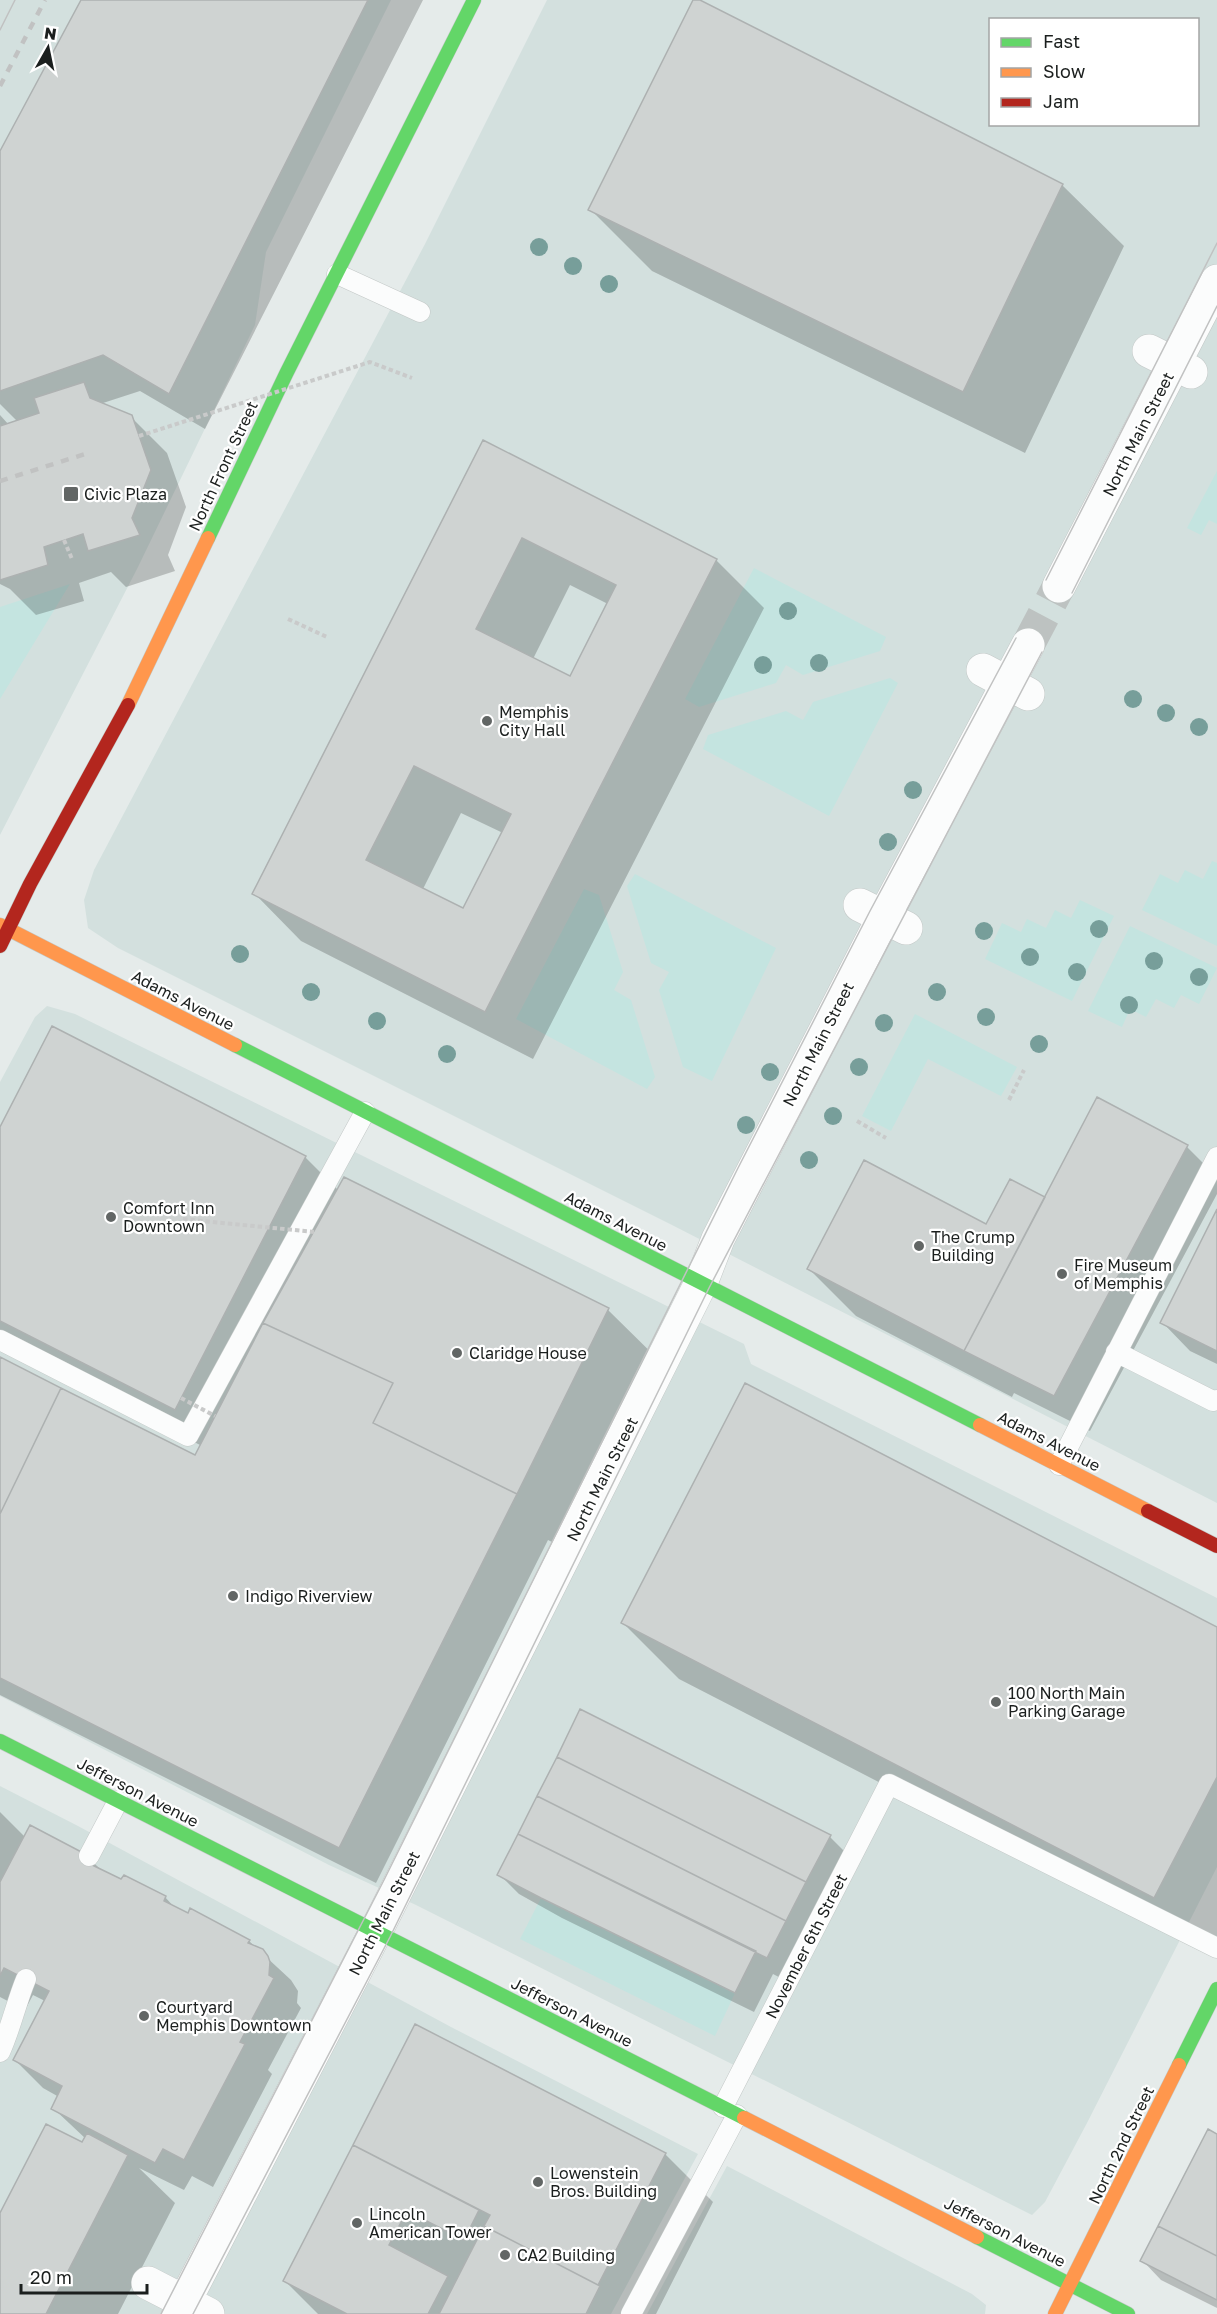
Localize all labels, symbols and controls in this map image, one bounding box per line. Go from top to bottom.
north arrow [18,18,78,78]
legend [989,18,1199,126]
text: N [43,22,58,44]
text: Fast [1043,30,1080,52]
text: Slow [1043,60,1086,82]
text: Jam [1043,90,1079,112]
street label: North Main Street [1098,368,1178,500]
street label: North Front Street [184,398,262,534]
place label: Civic Plaza [84,484,167,504]
marker: Civic Plaza [62,485,80,503]
place label: Memphis City Hall [499,702,569,740]
marker: Memphis City Hall [480,714,494,728]
street label: Adams Avenue [128,966,238,1034]
street label: North Main Street [778,978,858,1110]
street label: Adams Avenue [561,1187,671,1255]
place label: Comfort Inn Downtown [123,1198,215,1236]
marker: Comfort Inn Downtown [104,1210,118,1224]
place label: The Crump Building [931,1227,1015,1265]
marker: The Crump Building [912,1239,926,1253]
place label: Fire Museum of Memphis [1074,1255,1172,1293]
marker: Fire Museum of Memphis [1055,1267,1069,1281]
place label: Claridge House [469,1343,587,1363]
marker: Claridge House [450,1346,464,1360]
street label: Adams Avenue [994,1407,1104,1475]
street label: North Main Street [562,1413,642,1545]
place label: Indigo Riverview [245,1586,373,1606]
marker: Indigo Riverview [226,1589,240,1603]
place label: 100 North Main Parking Garage [1008,1683,1125,1721]
marker: 100 North Main Parking Garage [989,1695,1003,1709]
street label: Jefferson Avenue [74,1753,202,1831]
street label: North Main Street [344,1847,424,1979]
street label: November 6th Street [761,1870,851,2022]
street label: Jefferson Avenue [508,1973,636,2051]
place label: Courtyard Memphis Downtown [156,1997,312,2035]
marker: Courtyard Memphis Downtown [137,2009,151,2023]
street label: North 2nd Street [1084,2083,1158,2207]
place label: Lowenstein Bros. Building [550,2163,657,2201]
marker: Lowenstein Bros. Building [531,2175,545,2189]
street label: Jefferson Avenue [941,2193,1069,2271]
place label: Lincoln American Tower [369,2204,492,2242]
marker: Lincoln American Tower [350,2216,364,2230]
place label: CA2 Building [517,2245,615,2265]
marker: CA2 Building [498,2248,512,2262]
scale bar [21,2257,147,2295]
text: 20 m [30,2266,72,2288]

